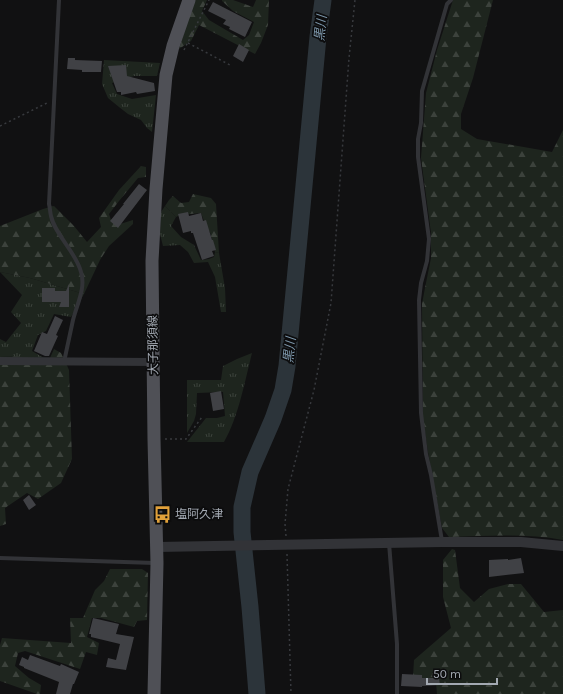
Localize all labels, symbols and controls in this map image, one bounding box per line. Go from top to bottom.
water label: 黒川 [312,12,330,42]
street label: 大子那須線 [145,315,161,375]
water label: 黒川 [281,334,299,364]
bus stop icon: 塩阿久津 [152,504,172,524]
place label: 塩阿久津 [175,507,223,521]
scale bar [427,660,497,686]
text: 50 m [433,667,461,681]

